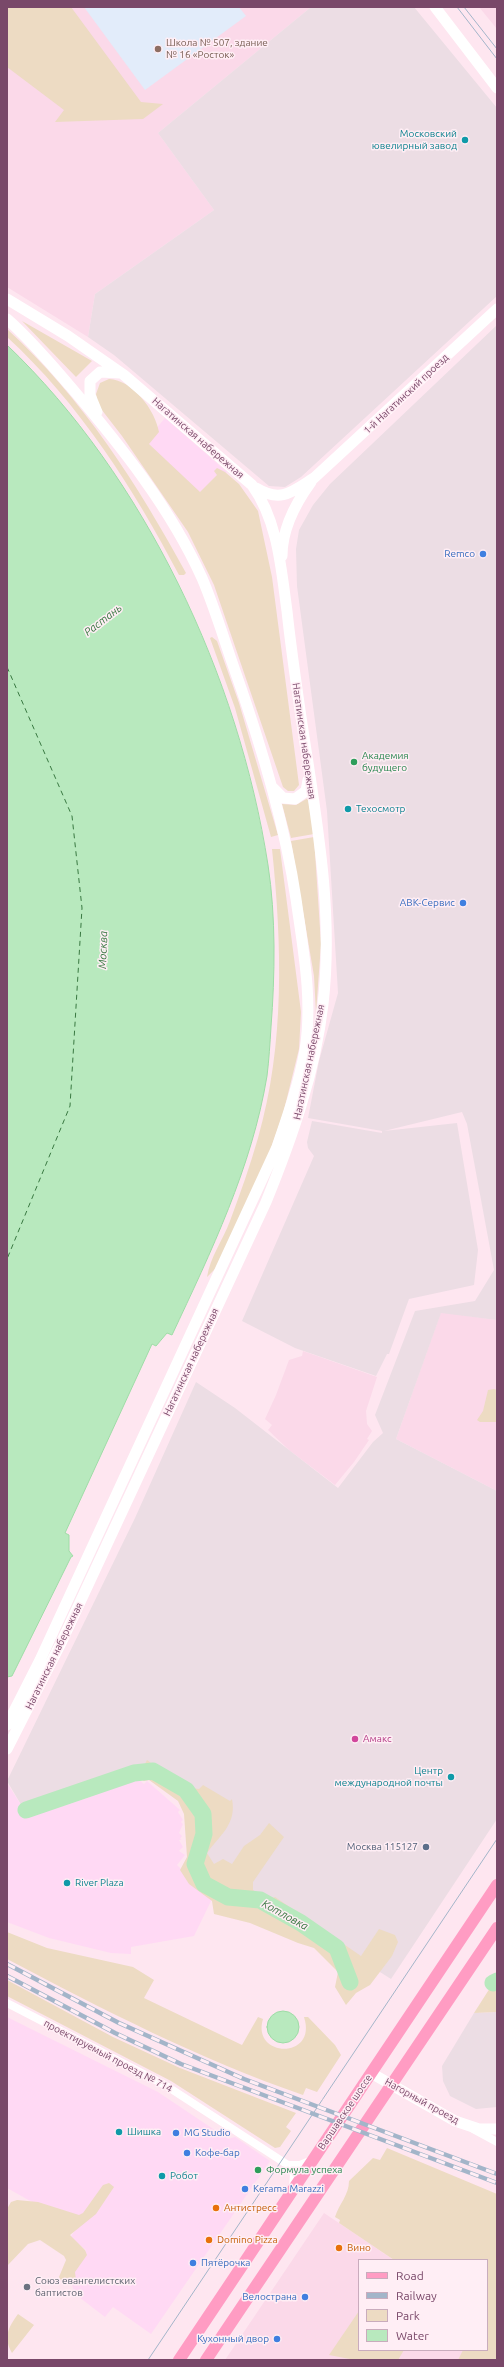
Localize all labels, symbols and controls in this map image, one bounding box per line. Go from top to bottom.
place label: Школа № 507, здание № 16 «Росток» [166,37,268,60]
marker: Школа № 507, здание № 16 «Росток» [153,44,163,54]
place label: Московский ювелирный завод [372,128,457,152]
marker: Московский ювелирный завод [460,135,470,145]
street label: 1-й Нагатинский проезд [361,351,451,437]
street label: Нагатинская набережная [150,395,246,481]
place label: Remco [444,548,475,560]
marker: Remco [478,549,488,559]
water label: Растань [81,601,125,639]
street label: Нагатинская набережная [290,682,318,800]
place label: Академия будущего [362,750,409,774]
marker: Академия будущего [349,757,359,767]
place label: Техосмотр [356,803,405,815]
marker: Техосмотр [343,804,353,814]
place label: АВК-Сервис [400,897,455,909]
marker: АВК-Сервис [458,898,468,908]
water label: Москва [96,931,110,969]
street label: Нагатинская набережная [291,1003,327,1121]
street label: Нагатинская набережная [161,1306,221,1418]
street label: Нагатинская набережная [23,1601,85,1711]
place label: Амакс [363,1733,392,1745]
marker: Амакс [350,1734,360,1744]
place label: Центр международной почты [335,1765,443,1788]
marker: Центр международной почты [446,1772,456,1782]
place label: Москва 115127 [347,1841,418,1853]
marker: Москва 115127 [421,1842,431,1852]
place label: River Plaza [75,1877,124,1889]
marker: River Plaza [62,1878,72,1888]
water label: Котловка [260,1897,310,1933]
street label: проектируемый проезд № 714 [42,2017,174,2095]
street label: Варшавское шоссе [315,2072,375,2152]
street label: Нагорный проезд [383,2076,461,2126]
place label: Шишка [127,2126,161,2138]
marker: Шишка [114,2127,124,2137]
place label: MG Studio [184,2127,231,2139]
marker: MG Studio [171,2128,181,2138]
place label: Кофе-бар [195,2147,240,2159]
marker: Кофе-бар [182,2148,192,2158]
place label: Формула успеха [266,2164,342,2176]
marker: Формула успеха [253,2165,263,2175]
place label: Робот [170,2170,198,2182]
marker: Робот [157,2171,167,2181]
place label: Kerama Marazzi [253,2183,324,2195]
marker: Kerama Marazzi [240,2184,250,2194]
place label: Антистресс [224,2202,277,2214]
marker: Антистресс [211,2203,221,2213]
place label: Domino Pizza [217,2234,278,2246]
marker: Domino Pizza [204,2235,214,2245]
place label: Вино [347,2242,371,2254]
marker: Вино [334,2243,344,2253]
place label: Пятёрочка [201,2257,250,2269]
marker: Пятёрочка [188,2258,198,2268]
legend [358,2259,488,2351]
text: Road [396,2269,424,2282]
place label: Союз евангелистских баптистов [35,2275,135,2298]
marker: Союз евангелистских баптистов [22,2282,32,2292]
text: Railway [396,2289,437,2302]
place label: Велострана [242,2291,297,2303]
marker: Велострана [300,2292,310,2302]
text: Park [396,2309,420,2322]
text: Water [396,2329,429,2342]
place label: Кухонный двор [197,2333,269,2345]
marker: Кухонный двор [272,2334,282,2344]

